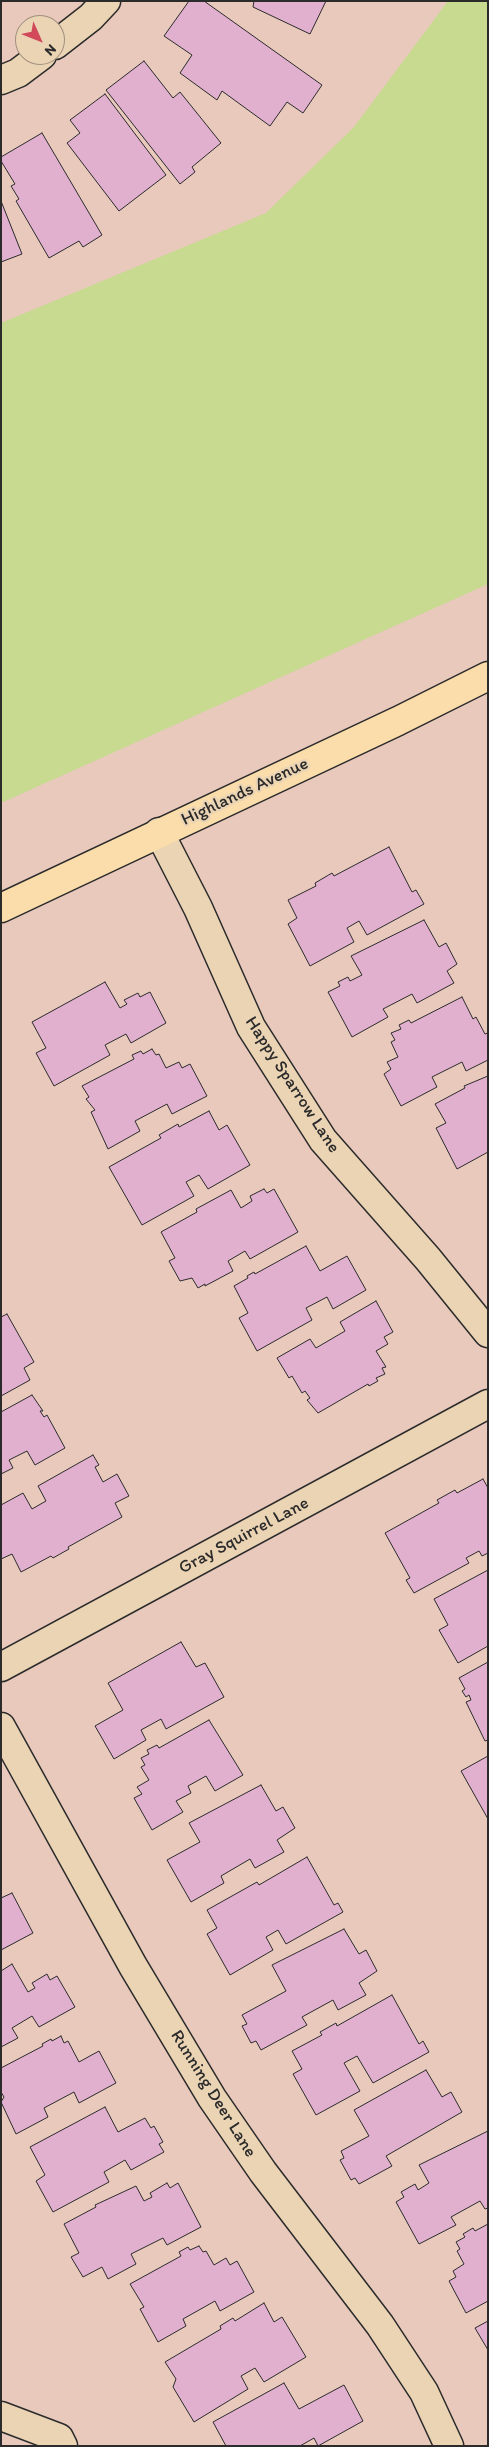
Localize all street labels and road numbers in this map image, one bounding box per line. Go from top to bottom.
street label: Highlands Avenue [178,753,312,831]
street label: Happy Sparrow Lane [240,1013,344,1157]
street label: Gray Squirrel Lane [175,1493,313,1579]
street label: Running Deer Lane [165,2026,261,2162]

